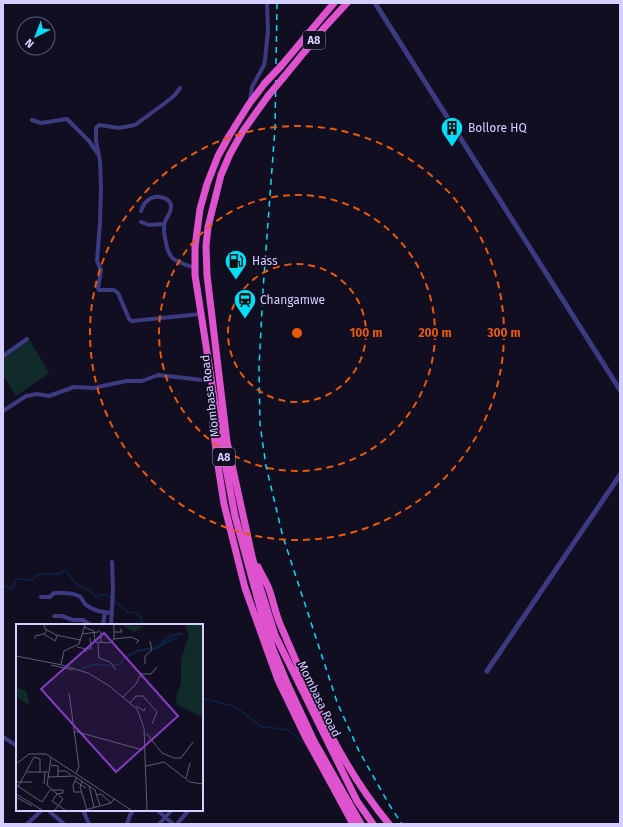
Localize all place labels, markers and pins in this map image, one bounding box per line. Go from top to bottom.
building icon: Bollore HQ [439,115,465,148]
place label: Bollore HQ [468,121,527,135]
fuel station icon: Hass [223,248,249,281]
place label: Hass [252,254,278,268]
station icon: Changamwe [232,287,258,320]
place label: Changamwe [260,293,325,307]
centre of rings [290,326,304,340]

